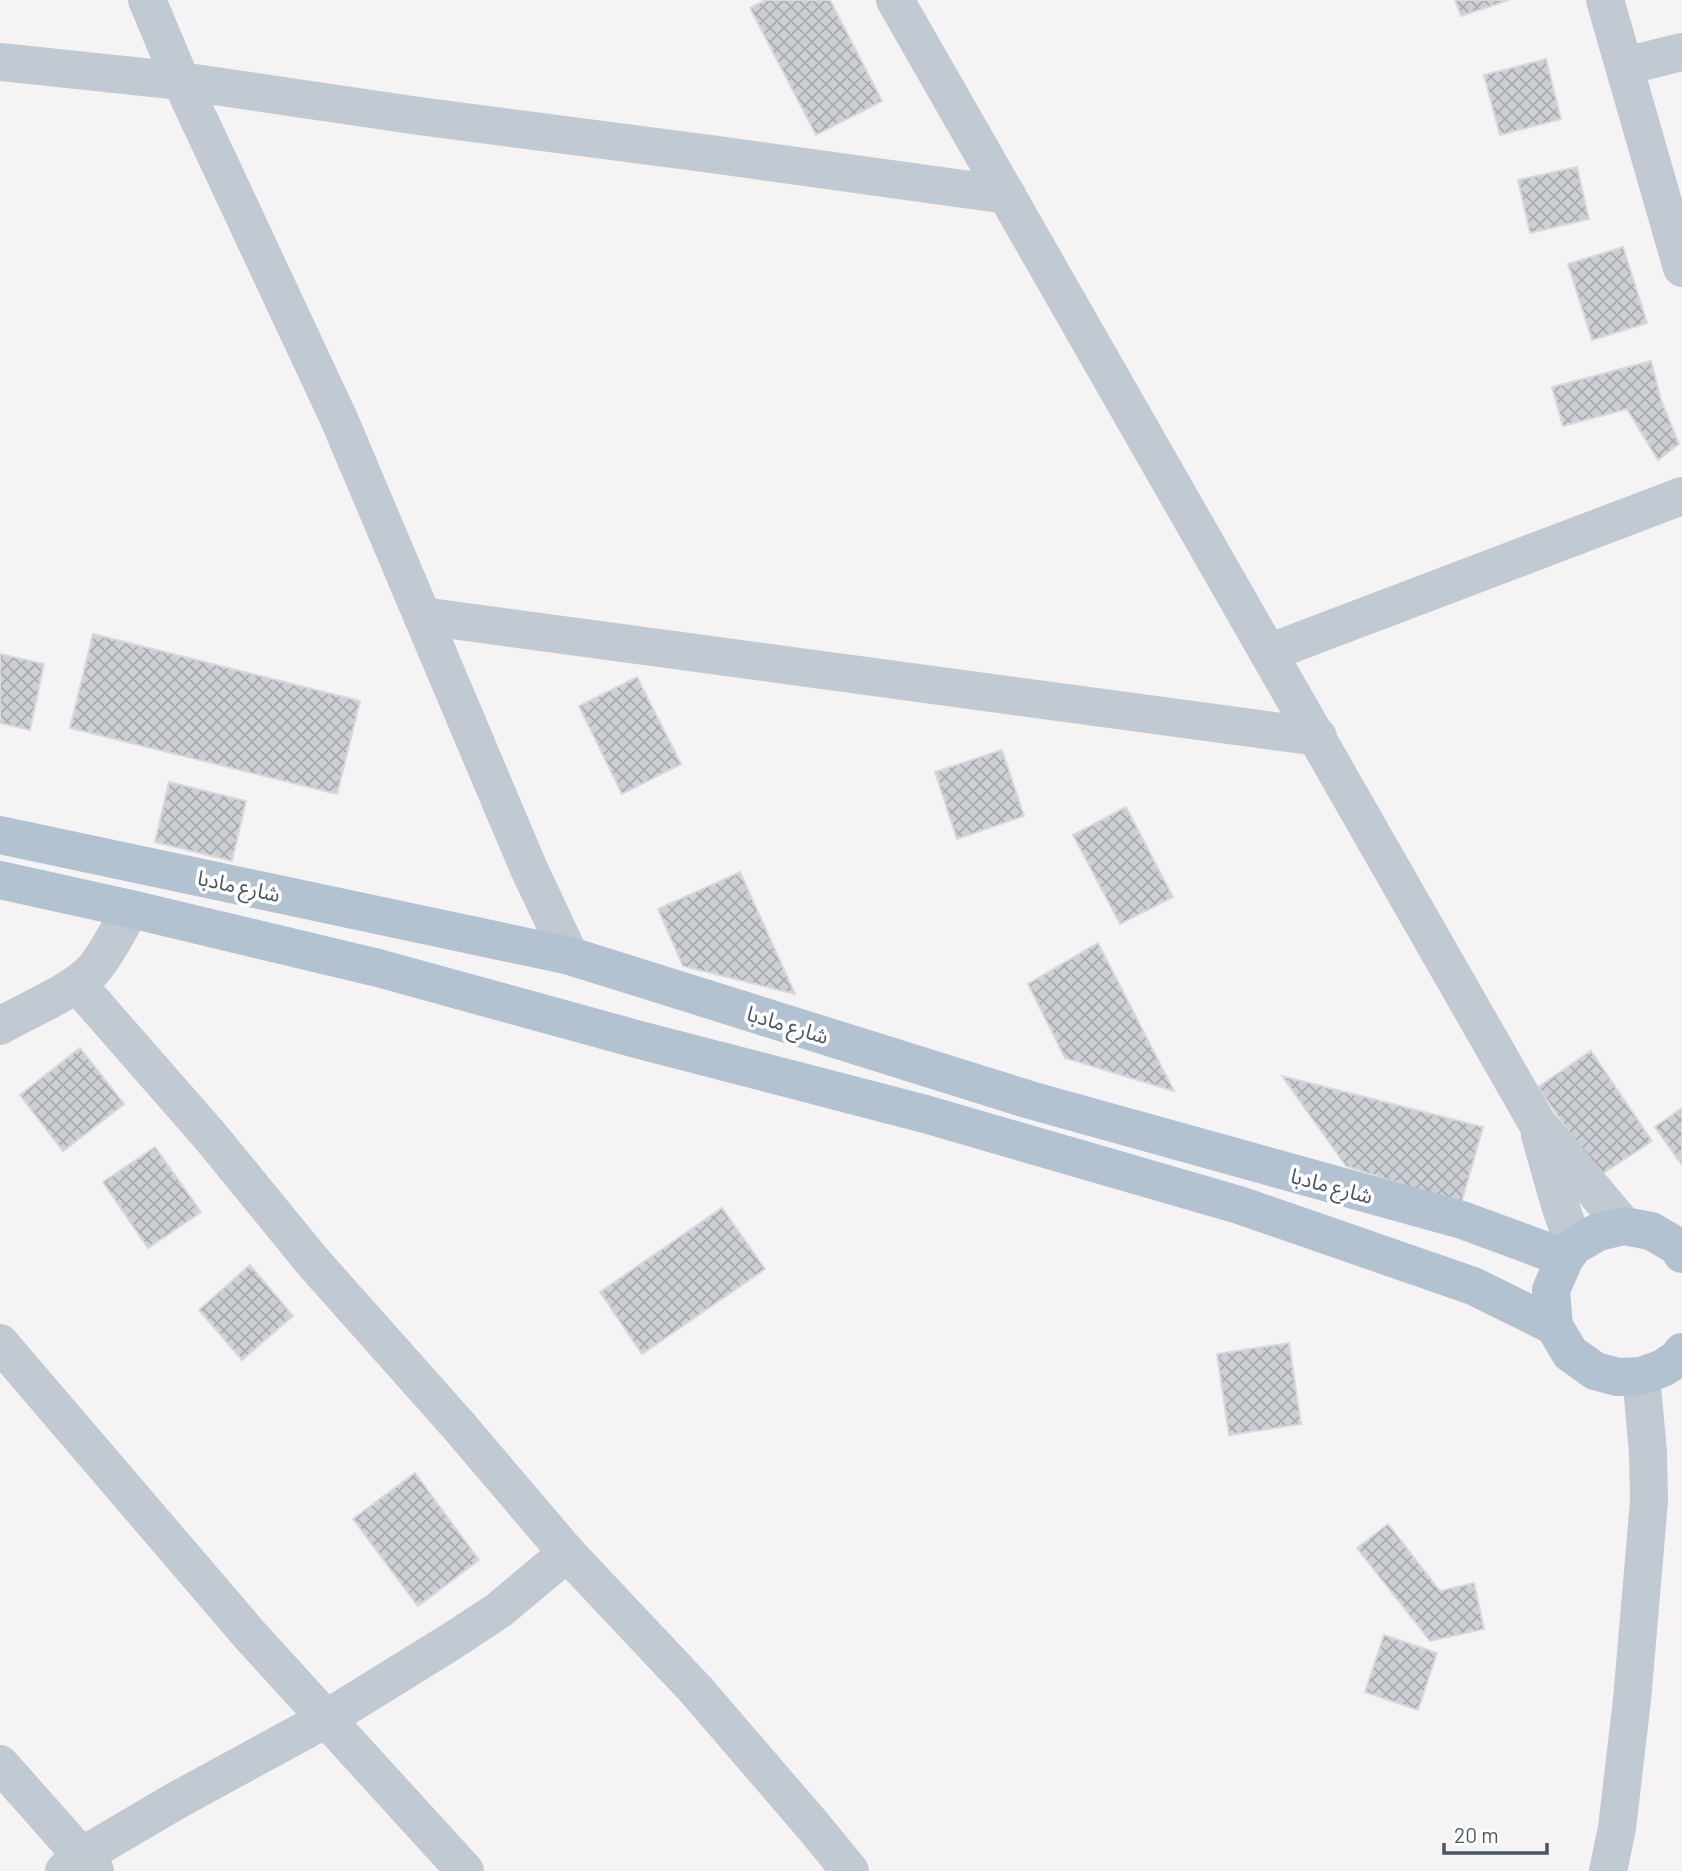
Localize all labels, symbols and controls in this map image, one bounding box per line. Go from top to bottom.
street label: شارع مادبا [194,864,283,910]
street label: شارع مادبا [743,1000,832,1052]
street label: شارع مادبا [1287,1162,1376,1212]
scale bar [1444,1812,1547,1856]
text: 20 m [1454,1822,1499,1847]

